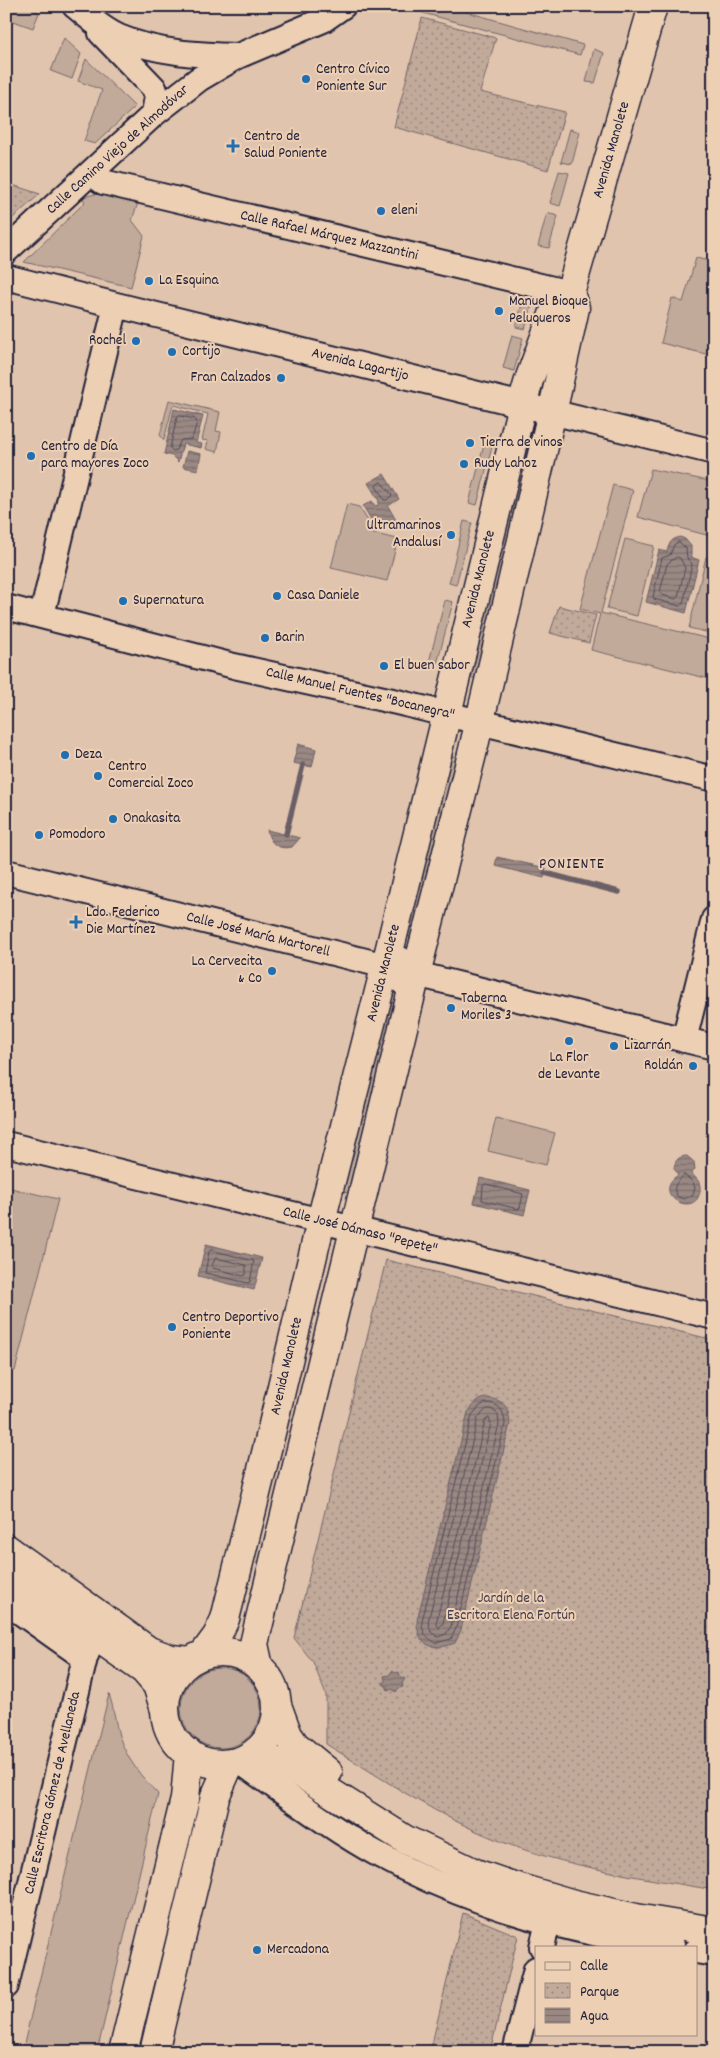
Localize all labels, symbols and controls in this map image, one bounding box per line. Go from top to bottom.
place label: Centro Cívico Poniente Sur [316,59,390,98]
marker: Centro Cívico Poniente Sur [300,73,312,85]
street label: Calle Camino Viejo de Almodóvar [42,80,194,220]
street label: Avenida Manolete [588,99,636,201]
place label: Centro de Salud Poniente [244,126,327,165]
marker: Centro de Salud Poniente [226,139,240,153]
place label: eleni [391,200,418,222]
street label: Calle Rafael Márquez Mazzantini [238,205,420,267]
marker: eleni [375,205,387,217]
place label: La Esquina [159,270,220,292]
marker: La Esquina [143,275,155,287]
place label: Manuel Bioque Peluqueros [509,291,588,330]
marker: Manuel Bioque Peluqueros [493,305,505,317]
place label: Rochel [89,330,126,352]
marker: Rochel [130,335,142,347]
place label: Cortijo [182,341,221,363]
street label: Avenida Lagartijo [309,342,411,388]
marker: Cortijo [166,346,178,358]
place label: Fran Calzados [191,367,271,389]
marker: Fran Calzados [275,372,287,384]
place label: Tierra de vinos [480,432,563,454]
place label: Centro de Día para mayores Zoco [41,436,149,475]
marker: Tierra de vinos [464,437,476,449]
marker: Centro de Día para mayores Zoco [25,450,37,462]
place label: Rudy Lahoz [474,453,537,475]
marker: Rudy Lahoz [458,458,470,470]
place label: Ultramarinos Andalusí [366,515,442,554]
street label: Avenida Manolete [456,527,502,630]
marker: Ultramarinos Andalusí [445,529,457,541]
place label: Casa Daniele [287,585,360,607]
place label: Supernatura [133,590,205,612]
marker: Casa Daniele [271,590,283,602]
marker: Supernatura [117,595,129,607]
place label: Barin [275,627,304,649]
marker: Barin [259,632,271,644]
place label: El buen sabor [394,655,470,677]
marker: El buen sabor [378,660,390,672]
street label: Calle Manuel Fuentes "Bocanegra" [263,662,457,726]
place label: Deza [75,744,103,766]
marker: Deza [59,749,71,761]
place label: Centro Comercial Zoco [108,756,194,795]
marker: Centro Comercial Zoco [92,770,104,782]
place label: Onakasita [123,808,181,830]
marker: Onakasita [107,813,119,825]
place label: Pomodoro [49,824,106,846]
marker: Pomodoro [33,829,45,841]
district label: PONIENTE [539,853,605,876]
place label: Ldo. Federico Die Martínez [86,902,160,941]
street label: Calle José María Martorell [184,906,333,964]
marker: Ldo. Federico Die Martínez [70,916,82,928]
street label: Avenida Manolete [361,921,407,1024]
place label: La Cervecita & Co [192,951,263,990]
marker: La Cervecita & Co [266,965,278,977]
place label: Taberna Moriles 3 [461,988,511,1027]
marker: Taberna Moriles 3 [445,1002,457,1014]
marker: La Flor de Levante [563,1035,575,1047]
place label: Lizarrán [624,1035,671,1057]
marker: Lizarrán [608,1040,620,1052]
place label: La Flor de Levante [538,1047,600,1086]
place label: Roldán [644,1055,683,1077]
marker: Roldán [687,1060,699,1072]
street label: Calle José Dámaso "Pepete" [280,1201,440,1261]
place label: Centro Deportivo Poniente [182,1307,279,1346]
street label: Avenida Manolete [265,1314,309,1417]
marker: Centro Deportivo Poniente [166,1321,178,1333]
park label: Jardín de la Escritora Elena Fortún [447,1588,575,1627]
street label: Calle Escritora Gómez de Avellaneda [19,1688,87,1897]
place label: Mercadona [267,1939,330,1961]
marker: Mercadona [251,1944,263,1956]
legend [535,1946,698,2036]
text: Calle [580,1956,609,1978]
text: Parque [580,1982,620,2004]
text: Agua [580,2006,609,2028]

